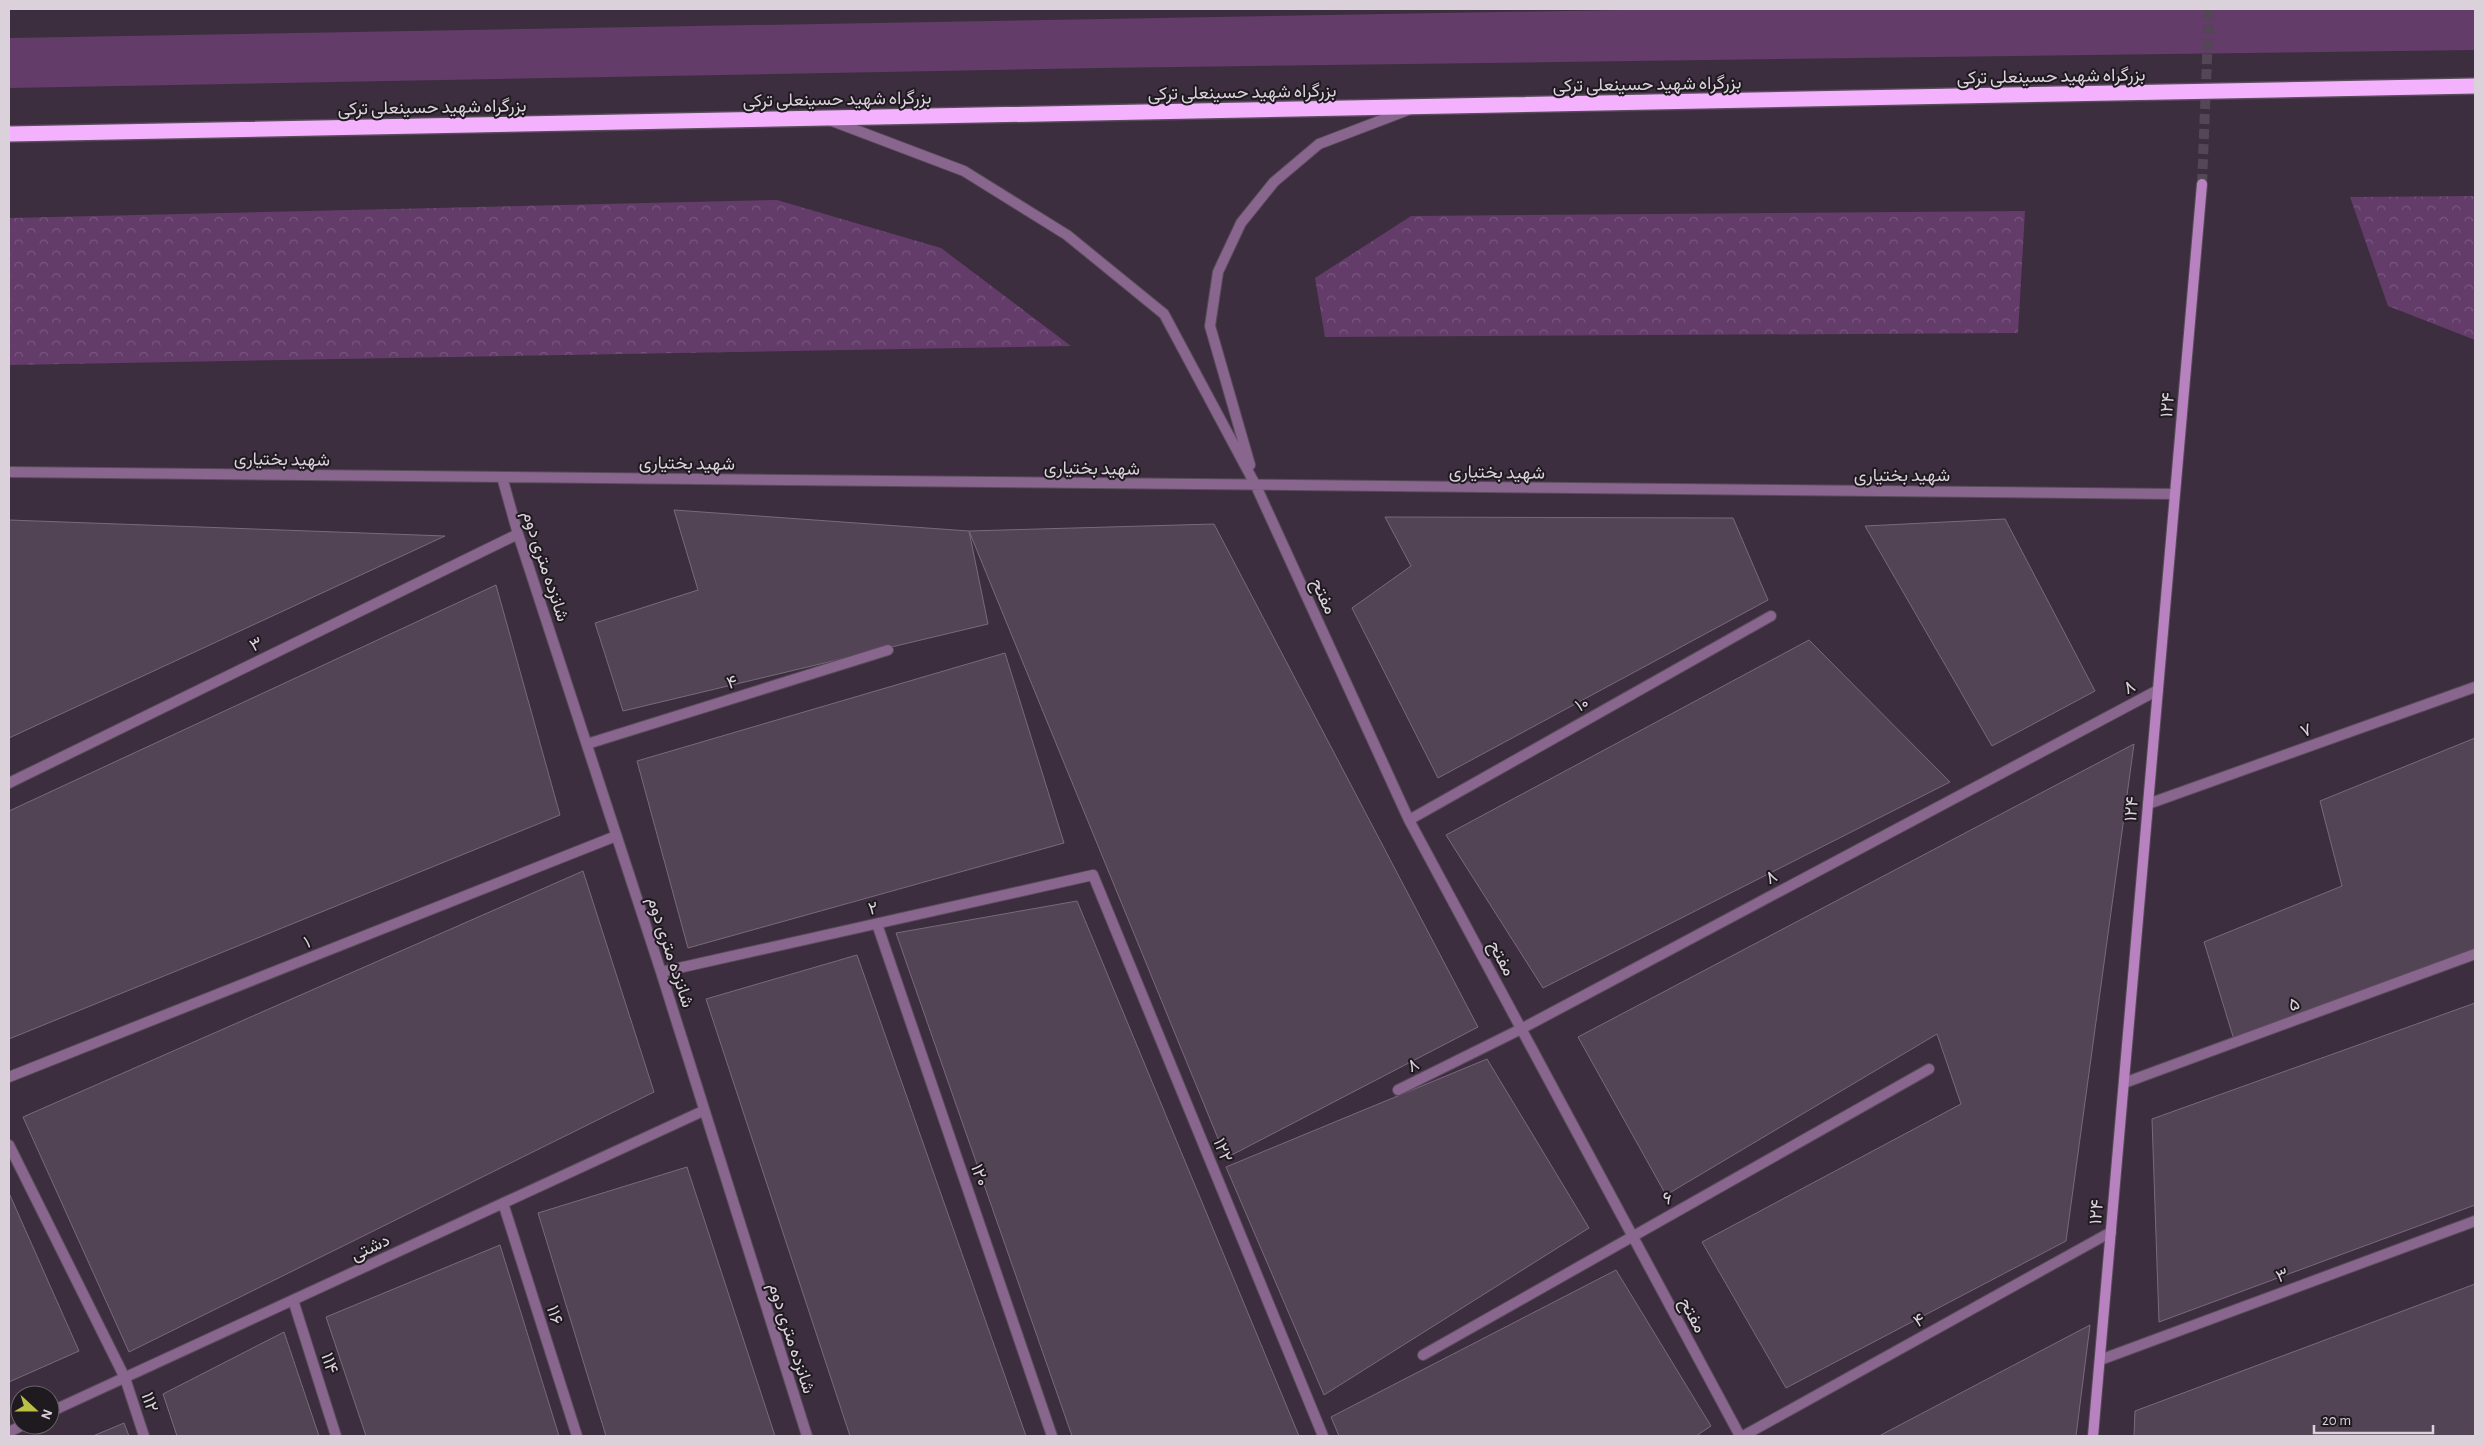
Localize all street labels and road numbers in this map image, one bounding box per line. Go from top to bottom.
street label: بزرگراه شهید حسینعلی ترکی [1956,65,2146,89]
street label: بزرگراه شهید حسینعلی ترکی [1552,73,1742,97]
street label: بزرگراه شهید حسینعلی ترکی [1147,81,1337,105]
street label: بزرگراه شهید حسینعلی ترکی [742,88,932,112]
street label: بزرگراه شهید حسینعلی ترکی [337,96,527,120]
street label: ۱۲۴ [2158,392,2178,418]
street label: شهید بختیاری [234,450,330,471]
street label: شهید بختیاری [639,454,735,475]
street label: شهید بختیاری [1044,459,1140,480]
street label: شهید بختیاری [1449,463,1545,484]
street label: شهید بختیاری [1854,467,1950,486]
street label: شانزده متری دوم [517,509,571,625]
street label: مفتح [1305,576,1339,618]
street label: ۳ [247,634,266,656]
street label: ۴ [725,673,740,693]
street label: ۸ [2121,677,2138,698]
street label: ۱۰ [1573,694,1592,716]
street label: ۷ [2298,721,2314,741]
street label: ۱۲۴ [2122,796,2142,822]
street label: ۸ [1763,867,1780,888]
street label: شانزده متری دوم [642,895,696,1011]
street label: ۲ [867,899,880,919]
street label: ۱ [302,934,313,952]
street label: مفتح [1483,938,1518,980]
street label: ۵ [2286,995,2302,1015]
street label: ۸ [1405,1055,1422,1076]
street label: ۱۲۲ [1209,1136,1235,1165]
street label: ۱۲۰ [967,1162,991,1189]
street label: ۶ [1660,1189,1677,1209]
street label: ۱۲۴ [2087,1199,2107,1225]
street label: دشتی [348,1231,393,1266]
street label: ۳ [2274,1265,2291,1286]
street label: شانزده متری دوم [763,1281,817,1397]
street label: مفتح [1674,1295,1709,1337]
street label: ۱۱۶ [543,1304,566,1327]
street label: ۴ [1911,1311,1928,1331]
street label: ۱۱۴ [317,1351,341,1376]
street label: ۱۱۲ [137,1390,161,1415]

